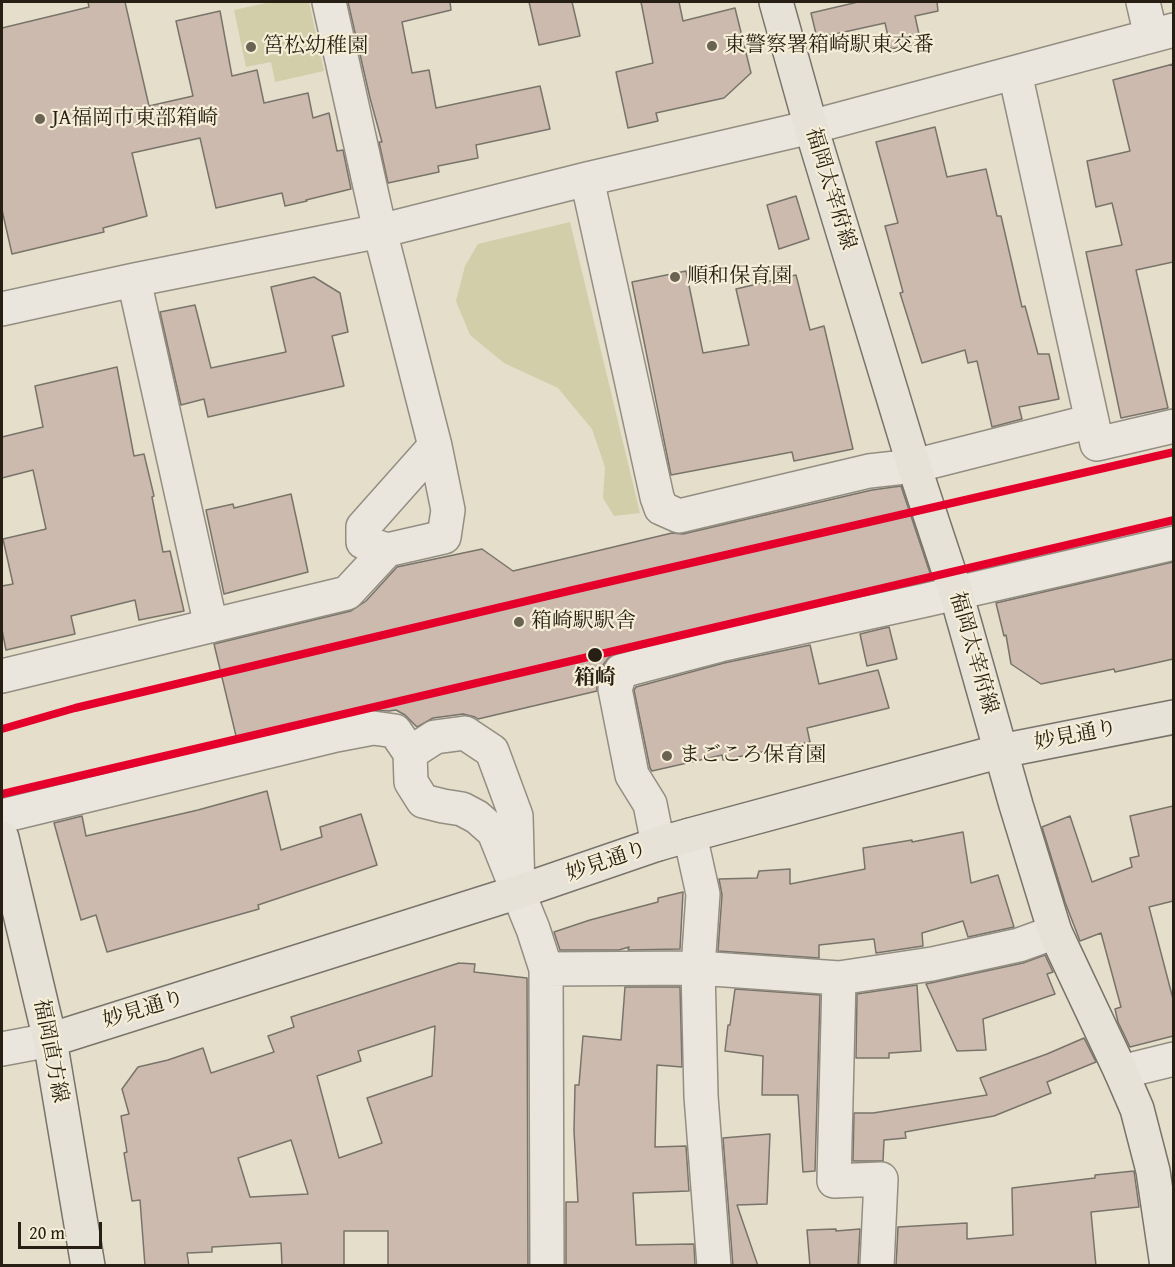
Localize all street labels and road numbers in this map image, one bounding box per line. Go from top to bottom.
street label: 福岡太宰府線 [800,125,860,253]
street label: 福岡太宰府線 [944,589,1002,717]
street label: 妙見通り [1032,716,1120,756]
street label: 妙見通り [563,836,651,888]
street label: 妙見通り [100,986,188,1034]
street label: 福岡直方線 [28,997,72,1105]

